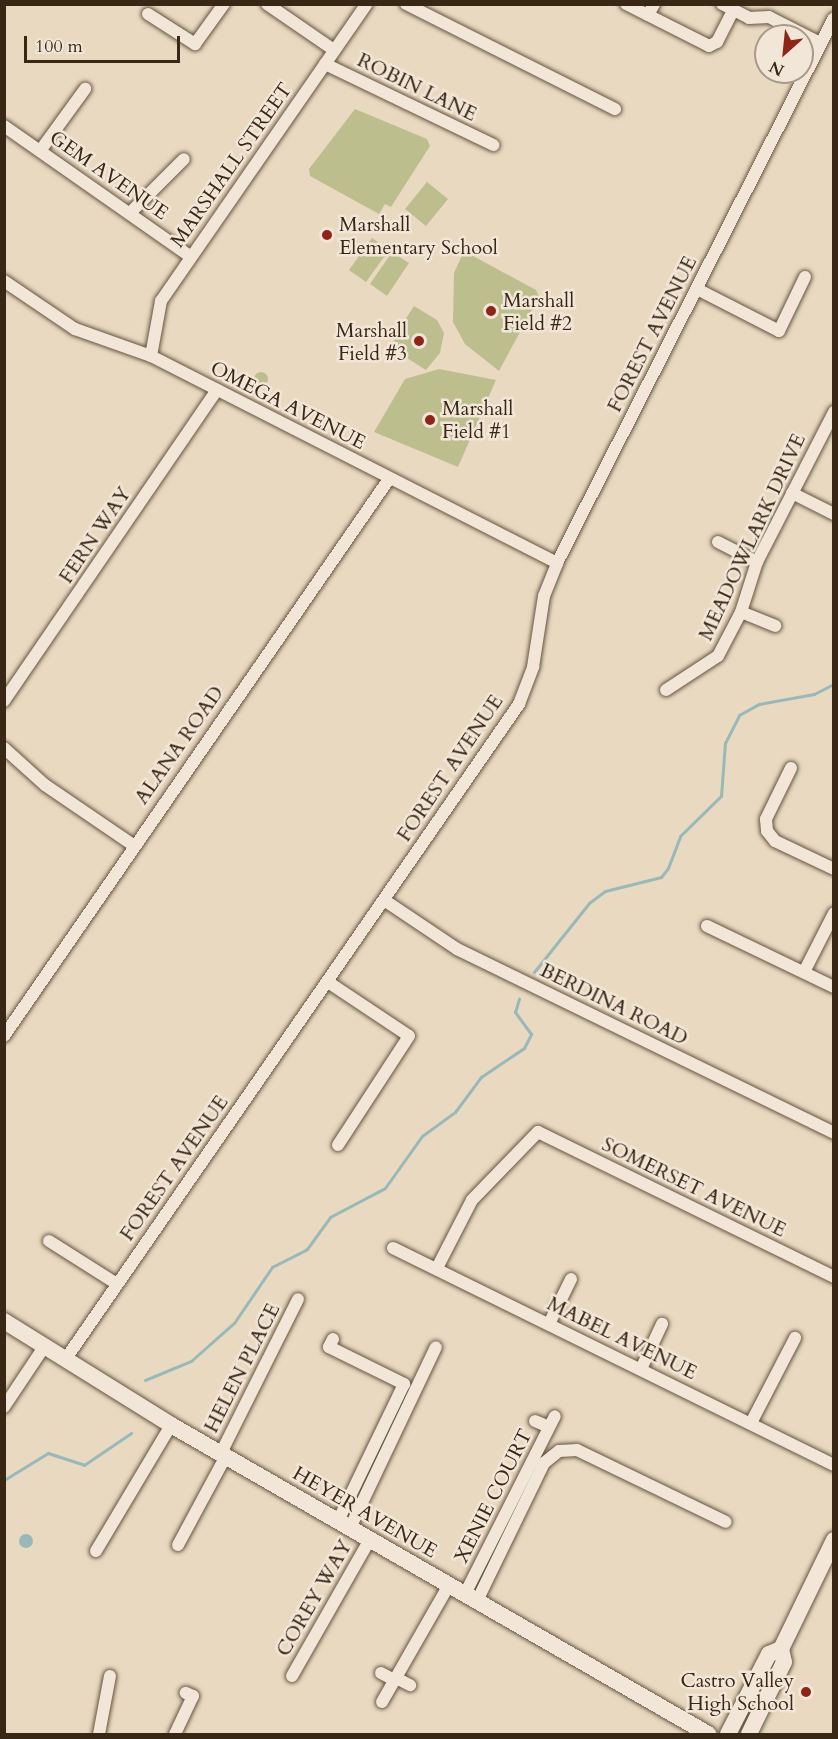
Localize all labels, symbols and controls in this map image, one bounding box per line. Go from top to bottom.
scale bar [27,24,183,62]
north arrow [754,24,814,84]
text: 100 m [35,34,83,59]
street label: ROBIN LANE [353,48,481,126]
text: N [766,55,788,81]
street label: MARSHALL STREET [165,78,297,252]
street label: GEM AVENUE [45,125,173,225]
place label: Marshall Elementary School [339,212,498,259]
marker: Marshall Elementary School [320,228,334,242]
street label: FOREST AVENUE [602,252,702,416]
place label: Marshall Field #2 [503,288,574,335]
marker: Marshall Field #2 [484,304,498,318]
place label: Marshall Field #3 [336,318,407,365]
marker: Marshall Field #3 [412,334,426,348]
street label: OMEGA AVENUE [206,356,370,454]
place label: Marshall Field #1 [442,396,513,443]
marker: Marshall Field #1 [423,413,437,427]
street label: MEADOWLARK DRIVE [693,430,811,644]
street label: FERN WAY [54,482,136,588]
street label: ALANA ROAD [129,681,229,809]
street label: FOREST AVENUE [392,690,508,846]
street label: BERDINA ROAD [536,958,692,1050]
street label: FOREST AVENUE [115,1091,233,1245]
street label: SOMERSET AVENUE [598,1132,790,1242]
street label: MABEL AVENUE [543,1291,701,1385]
street label: HELEN PLACE [199,1299,285,1437]
street label: XENIE COURT [449,1425,537,1567]
street label: HEYER AVENUE [289,1461,441,1563]
street label: COREY WAY [271,1536,357,1660]
place label: Castro Valley High School [680,1668,794,1715]
marker: Castro Valley High School [799,1685,813,1699]

